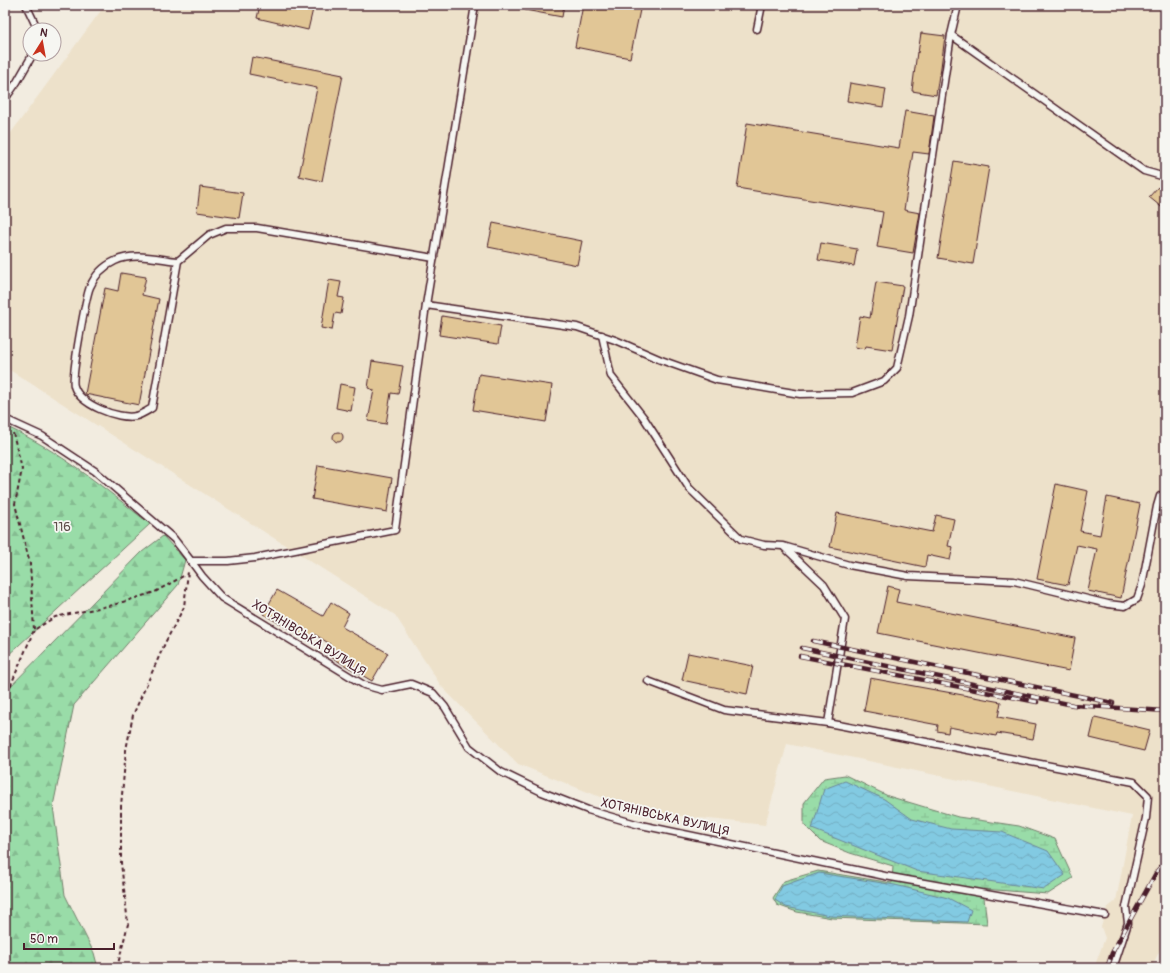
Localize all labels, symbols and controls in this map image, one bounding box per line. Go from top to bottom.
north arrow [22,22,62,62]
text: N [39,26,49,40]
park label: 116 [53,519,71,535]
street label: ХОТЯНІВСЬКА ВУЛИЦЯ [249,596,369,680]
street label: ХОТЯНІВСЬКА ВУЛИЦЯ [599,794,731,840]
scale bar [24,925,114,951]
text: 50 m [30,932,58,947]

